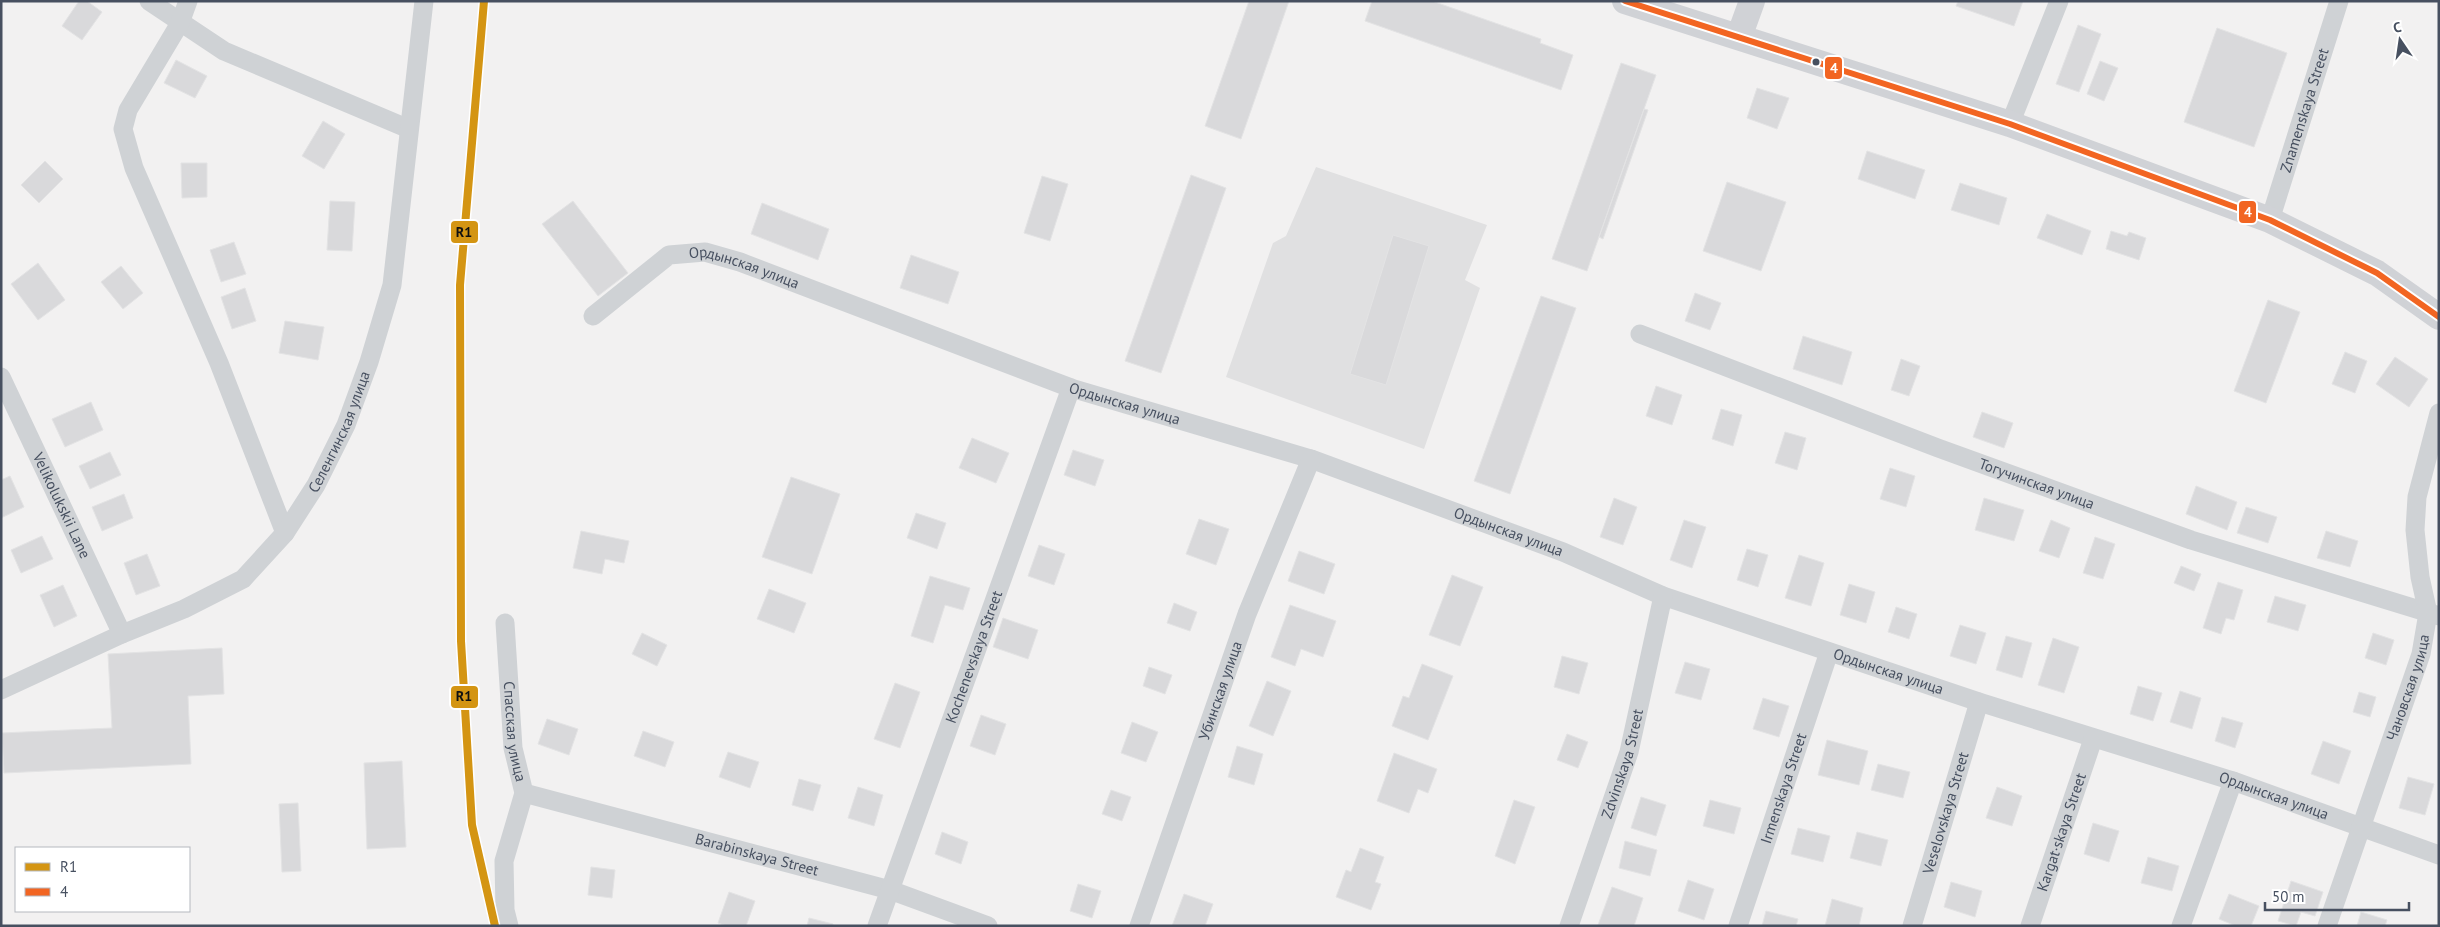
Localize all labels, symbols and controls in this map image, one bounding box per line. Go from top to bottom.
north arrow [2375,15,2425,65]
text: С [2391,18,2403,37]
street label: Znamenskaya Street [2276,46,2333,175]
line badge: 4 [1824,56,1843,80]
unlabelled marker [1811,57,1821,67]
text: 4 [1830,59,1838,77]
line badge: 4 [2238,200,2257,224]
text: 4 [2244,203,2252,221]
line badge: R1 [450,220,479,244]
text: R1 [456,223,472,241]
street label: Ордынская улица [688,242,802,293]
street label: Селенгинская улица [304,368,374,496]
street label: Ордынская улица [1067,378,1183,429]
street label: Velikolukskii Lane [28,448,95,561]
street label: Тогучинская улица [1976,454,2097,513]
street label: Ордынская улица [1451,503,1566,560]
street label: Kochenevskaya Street [941,588,1006,726]
street label: Чановская улица [2382,633,2433,743]
street label: Убинская улица [1194,639,1246,743]
street label: Ордынская улица [1831,644,1946,698]
street label: Спасская улица [500,681,531,784]
line badge: R1 [450,685,479,709]
text: R1 [456,687,472,705]
street label: Zdvinskaya Street [1597,707,1647,821]
street label: Irmenskaya Street [1756,731,1810,846]
street label: Veselovskaya Street [1918,749,1973,877]
street label: Ордынская улица [2217,767,2331,824]
street label: Kargat·skaya Street [2032,770,2090,894]
street label: Barabinskaya Street [693,829,821,880]
legend [15,847,190,912]
text: R1 [60,857,77,876]
scale bar [2265,880,2409,912]
text: 4 [60,882,68,901]
text: 50 m [2272,887,2305,906]

